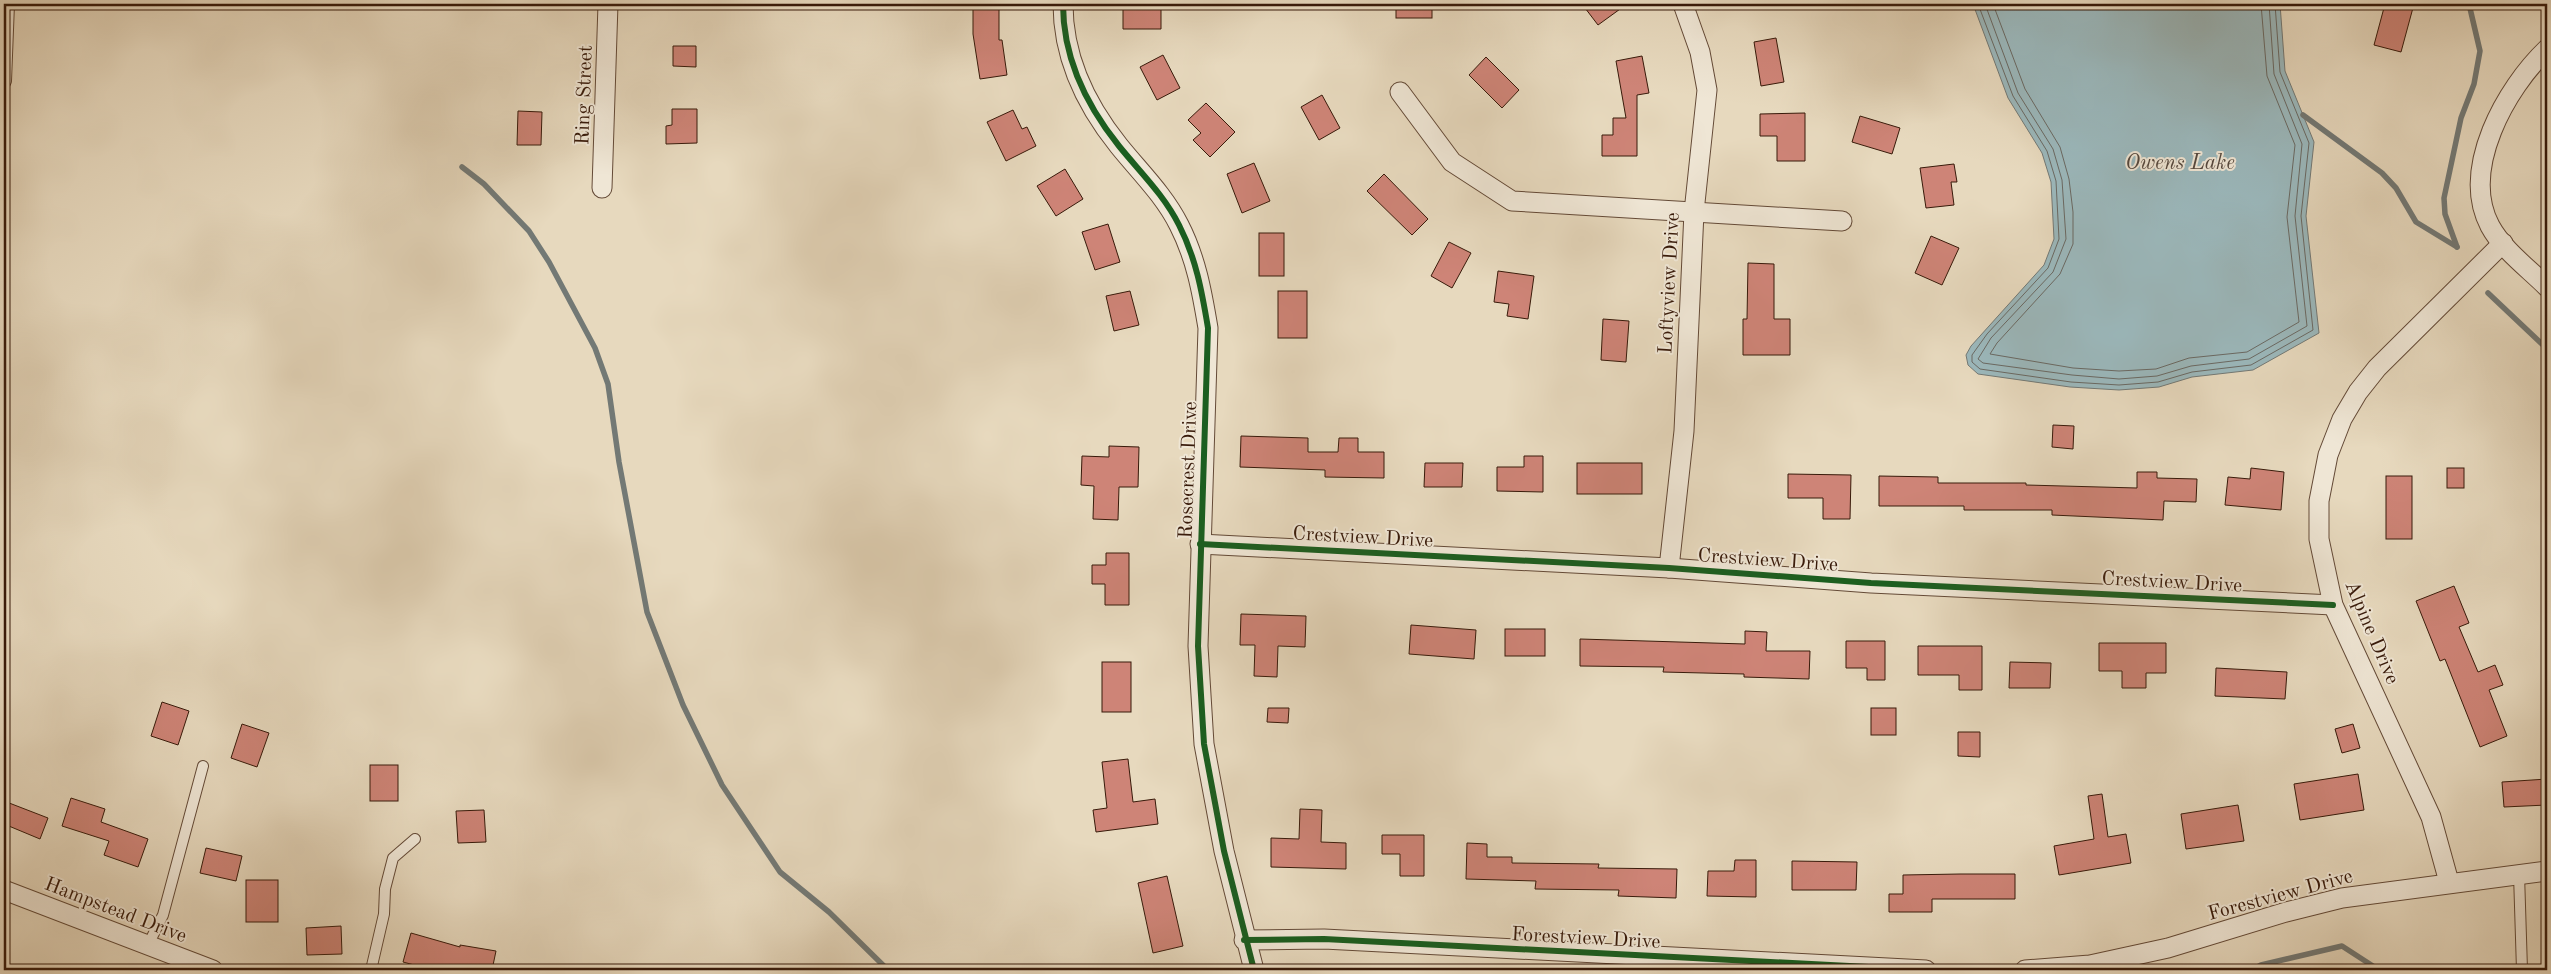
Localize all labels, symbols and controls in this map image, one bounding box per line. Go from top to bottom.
street label: Ring Street [573,45,597,145]
water label: Owens Lake [2125,153,2235,174]
street label: Loftyview Drive [1656,212,1684,354]
street label: Rosecrest Drive [1177,401,1201,539]
street label: Crestview Drive [1292,524,1434,552]
street label: Crestview Drive [1697,546,1839,576]
street label: Crestview Drive [2101,569,2243,597]
street label: Alpine Drive [2340,578,2402,687]
street label: Forestview Drive [2206,867,2355,925]
street label: Hampstead Drive [41,875,189,947]
street label: Forestview Drive [1511,925,1661,953]

